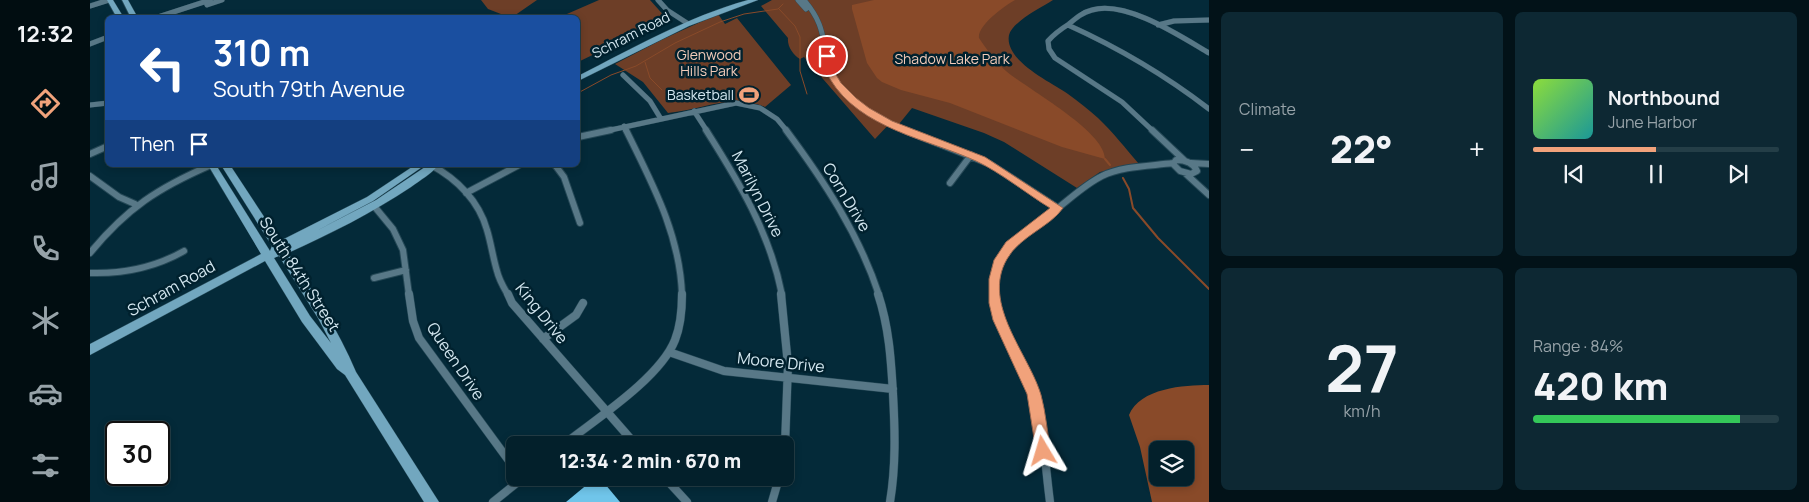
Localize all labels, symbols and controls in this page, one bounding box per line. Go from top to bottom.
street label: Schram Road [589,7,673,62]
text: 12:32 [17,19,73,49]
text: 310 m [213,29,310,77]
icon: left [130,35,195,100]
pin [806,35,848,77]
icon: arrive [813,42,841,70]
park label: Glenwood Hills Park [677,45,741,80]
park label: Shadow Lake Park [894,49,1011,68]
text: South 79th Avenue [213,74,405,104]
sports icon: Basketball [738,84,760,106]
place label: Basketball [667,85,734,104]
text: Northbound [1608,85,1720,111]
icon: directions [28,86,63,121]
text: Climate [1239,98,1296,120]
text: June Harbor [1608,111,1697,133]
text: 22° [1330,122,1393,174]
icon: arrive [185,130,213,158]
text: − [1239,130,1254,168]
text: + [1469,130,1485,168]
text: Then [130,131,175,157]
street label: Marilyn Drive [727,147,789,241]
street label: Corn Drive [818,158,876,236]
icon: music [28,159,63,194]
icon: previous [1560,160,1588,188]
icon: pause [1642,160,1670,188]
icon: next [1724,160,1752,188]
street label: South 84th Street [255,212,345,336]
icon: phone [28,231,63,266]
street label: Schram Road [123,255,219,321]
street label: King Drive [511,278,573,348]
icon: climate [28,303,63,338]
street label: Queen Drive [422,318,490,404]
text: 27 [1325,323,1399,412]
text: Range · 84% [1533,335,1623,357]
street label: Moore Drive [736,346,826,378]
text: 420 km [1533,359,1668,411]
icon: car [28,376,63,411]
text: km/h [1343,400,1381,422]
speed limit sign: 30 [105,421,170,486]
position arrow [1016,424,1068,476]
map controls [1149,441,1194,486]
button: layers [1149,441,1194,486]
icon: filters [28,448,63,483]
text: 12:34 · 2 min · 670 m [559,448,741,474]

